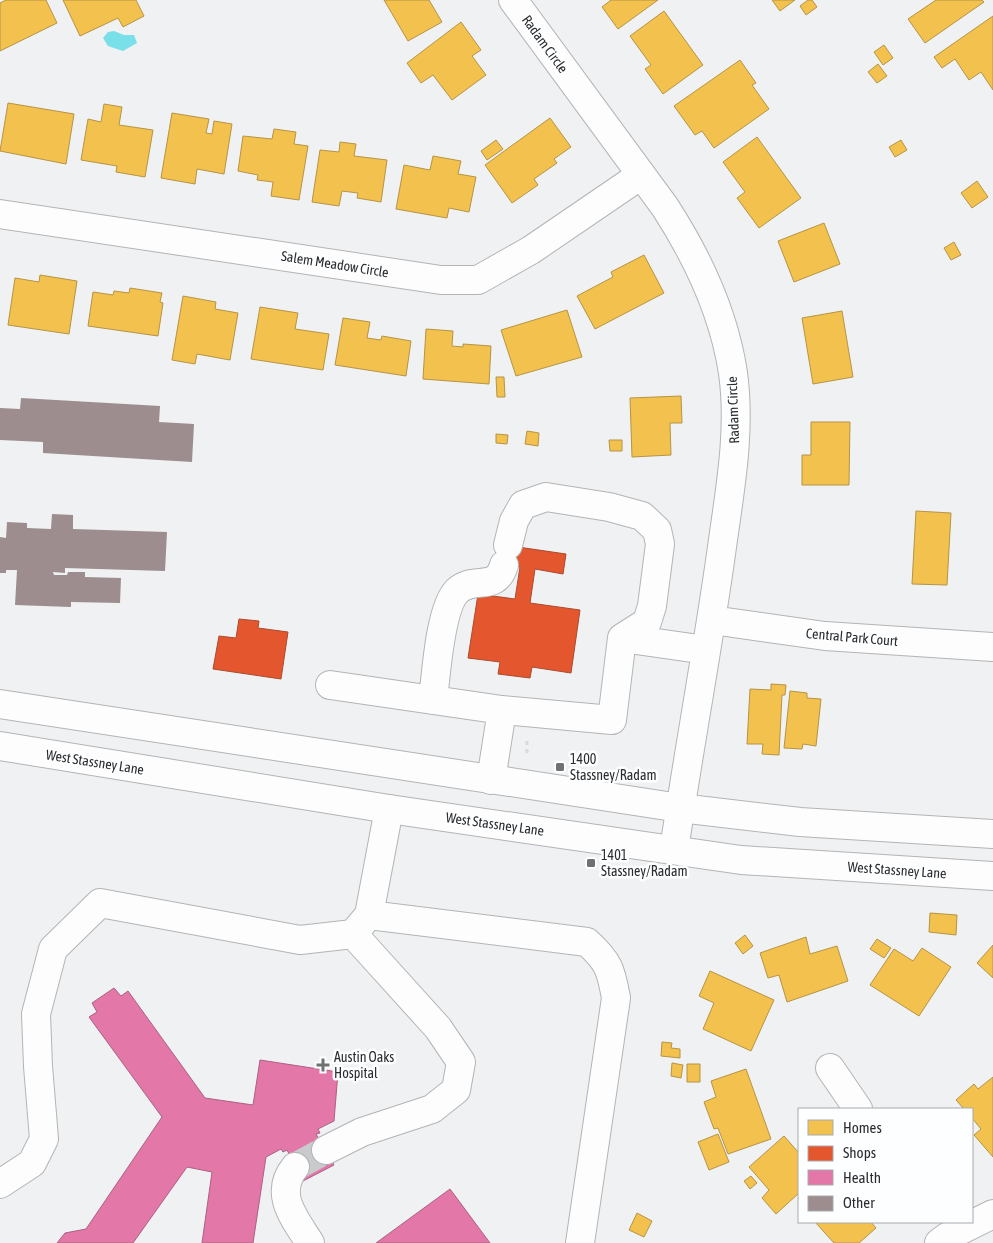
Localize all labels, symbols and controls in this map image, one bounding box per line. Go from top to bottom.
street label: Radam Circle [519,12,571,76]
street label: Salem Meadow Circle [280,248,390,280]
street label: Radam Circle [724,376,742,444]
street label: Central Park Court [805,625,899,649]
street label: West Stassney Lane [45,746,145,778]
place label: 1400 Stassney/Radam [570,751,657,783]
marker: 1400 Stassney/Radam [554,761,566,773]
street label: West Stassney Lane [445,809,545,839]
place label: 1401 Stassney/Radam [601,847,688,879]
marker: 1401 Stassney/Radam [585,857,597,869]
street label: West Stassney Lane [847,859,947,881]
place label: Austin Oaks Hospital [334,1049,394,1081]
marker: Austin Oaks Hospital [316,1058,330,1072]
legend [798,1108,973,1223]
text: Homes [843,1119,882,1136]
text: Shops [843,1144,876,1161]
text: Health [843,1169,881,1186]
text: Other [843,1194,875,1211]

